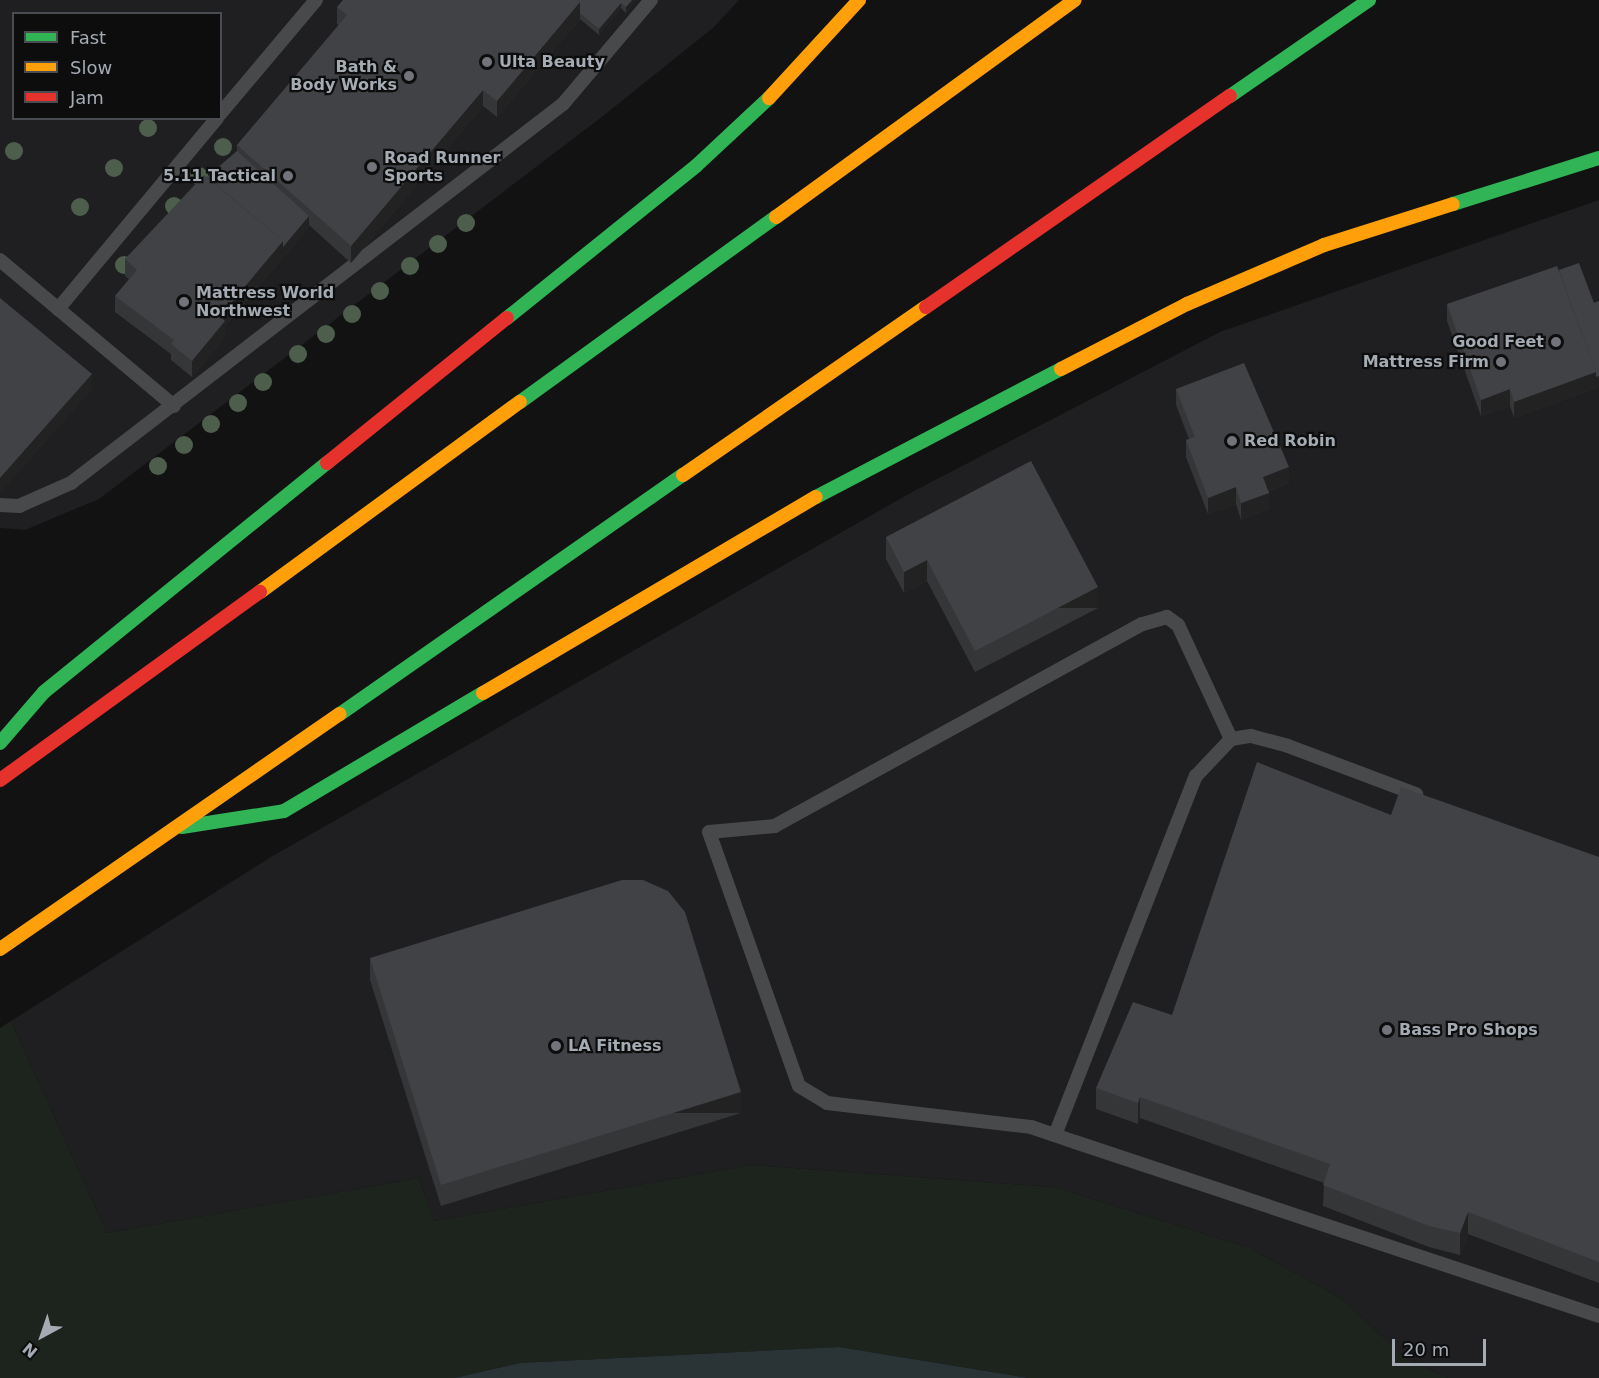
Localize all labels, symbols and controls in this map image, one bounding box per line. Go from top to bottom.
legend [12,12,222,120]
text: Fast [70,27,106,48]
place label: Ulta Beauty [499,52,605,72]
marker: Ulta Beauty [480,55,494,69]
text: Slow [70,57,112,78]
place label: Bath & Body Works [290,57,397,95]
marker: Bath & Body Works [402,69,416,83]
text: Jam [70,87,104,108]
place label: Road Runner Sports [384,148,500,186]
marker: Road Runner Sports [365,160,379,174]
place label: 5.11 Tactical [163,166,276,186]
marker: 5.11 Tactical [281,169,295,183]
place label: Mattress World Northwest [196,283,334,321]
marker: Mattress World Northwest [177,295,191,309]
place label: Good Feet [1452,332,1544,352]
marker: Good Feet [1549,335,1563,349]
place label: Mattress Firm [1363,352,1489,372]
marker: Mattress Firm [1494,355,1508,369]
place label: Red Robin [1244,431,1336,451]
marker: Red Robin [1225,434,1239,448]
place label: Bass Pro Shops [1399,1020,1538,1040]
marker: Bass Pro Shops [1380,1023,1394,1037]
place label: LA Fitness [568,1036,662,1056]
marker: LA Fitness [549,1039,563,1053]
north arrow [12,1306,72,1366]
scale bar [1395,1327,1490,1365]
text: N [19,1339,41,1362]
text: 20 m [1403,1339,1449,1360]

